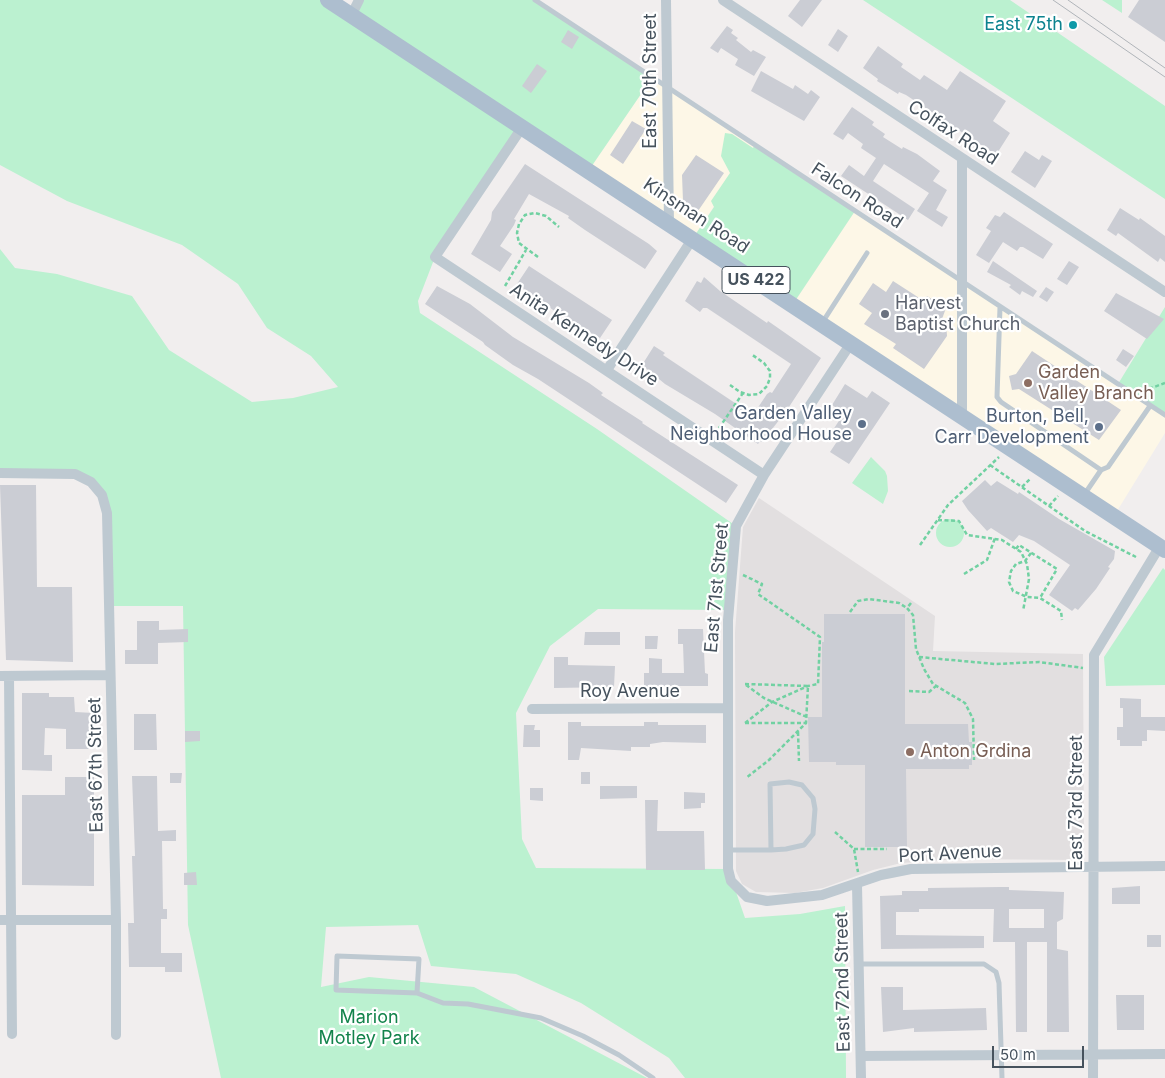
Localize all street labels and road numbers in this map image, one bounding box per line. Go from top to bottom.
street label: East 70th Street [640,13,662,149]
street label: Colfax Road [904,96,1002,170]
street label: Falcon Road [807,158,907,234]
street label: Kinsman Road [639,174,753,258]
road number: US 422 [722,266,790,294]
street label: Anita Kennedy Drive [506,279,662,391]
street label: East 71st Street [701,522,733,654]
street label: Roy Avenue [580,681,680,703]
street label: East 67th Street [84,697,108,833]
street label: East 73rd Street [1066,735,1088,871]
street label: Port Avenue [898,841,1002,867]
street label: East 72nd Street [831,912,855,1052]

